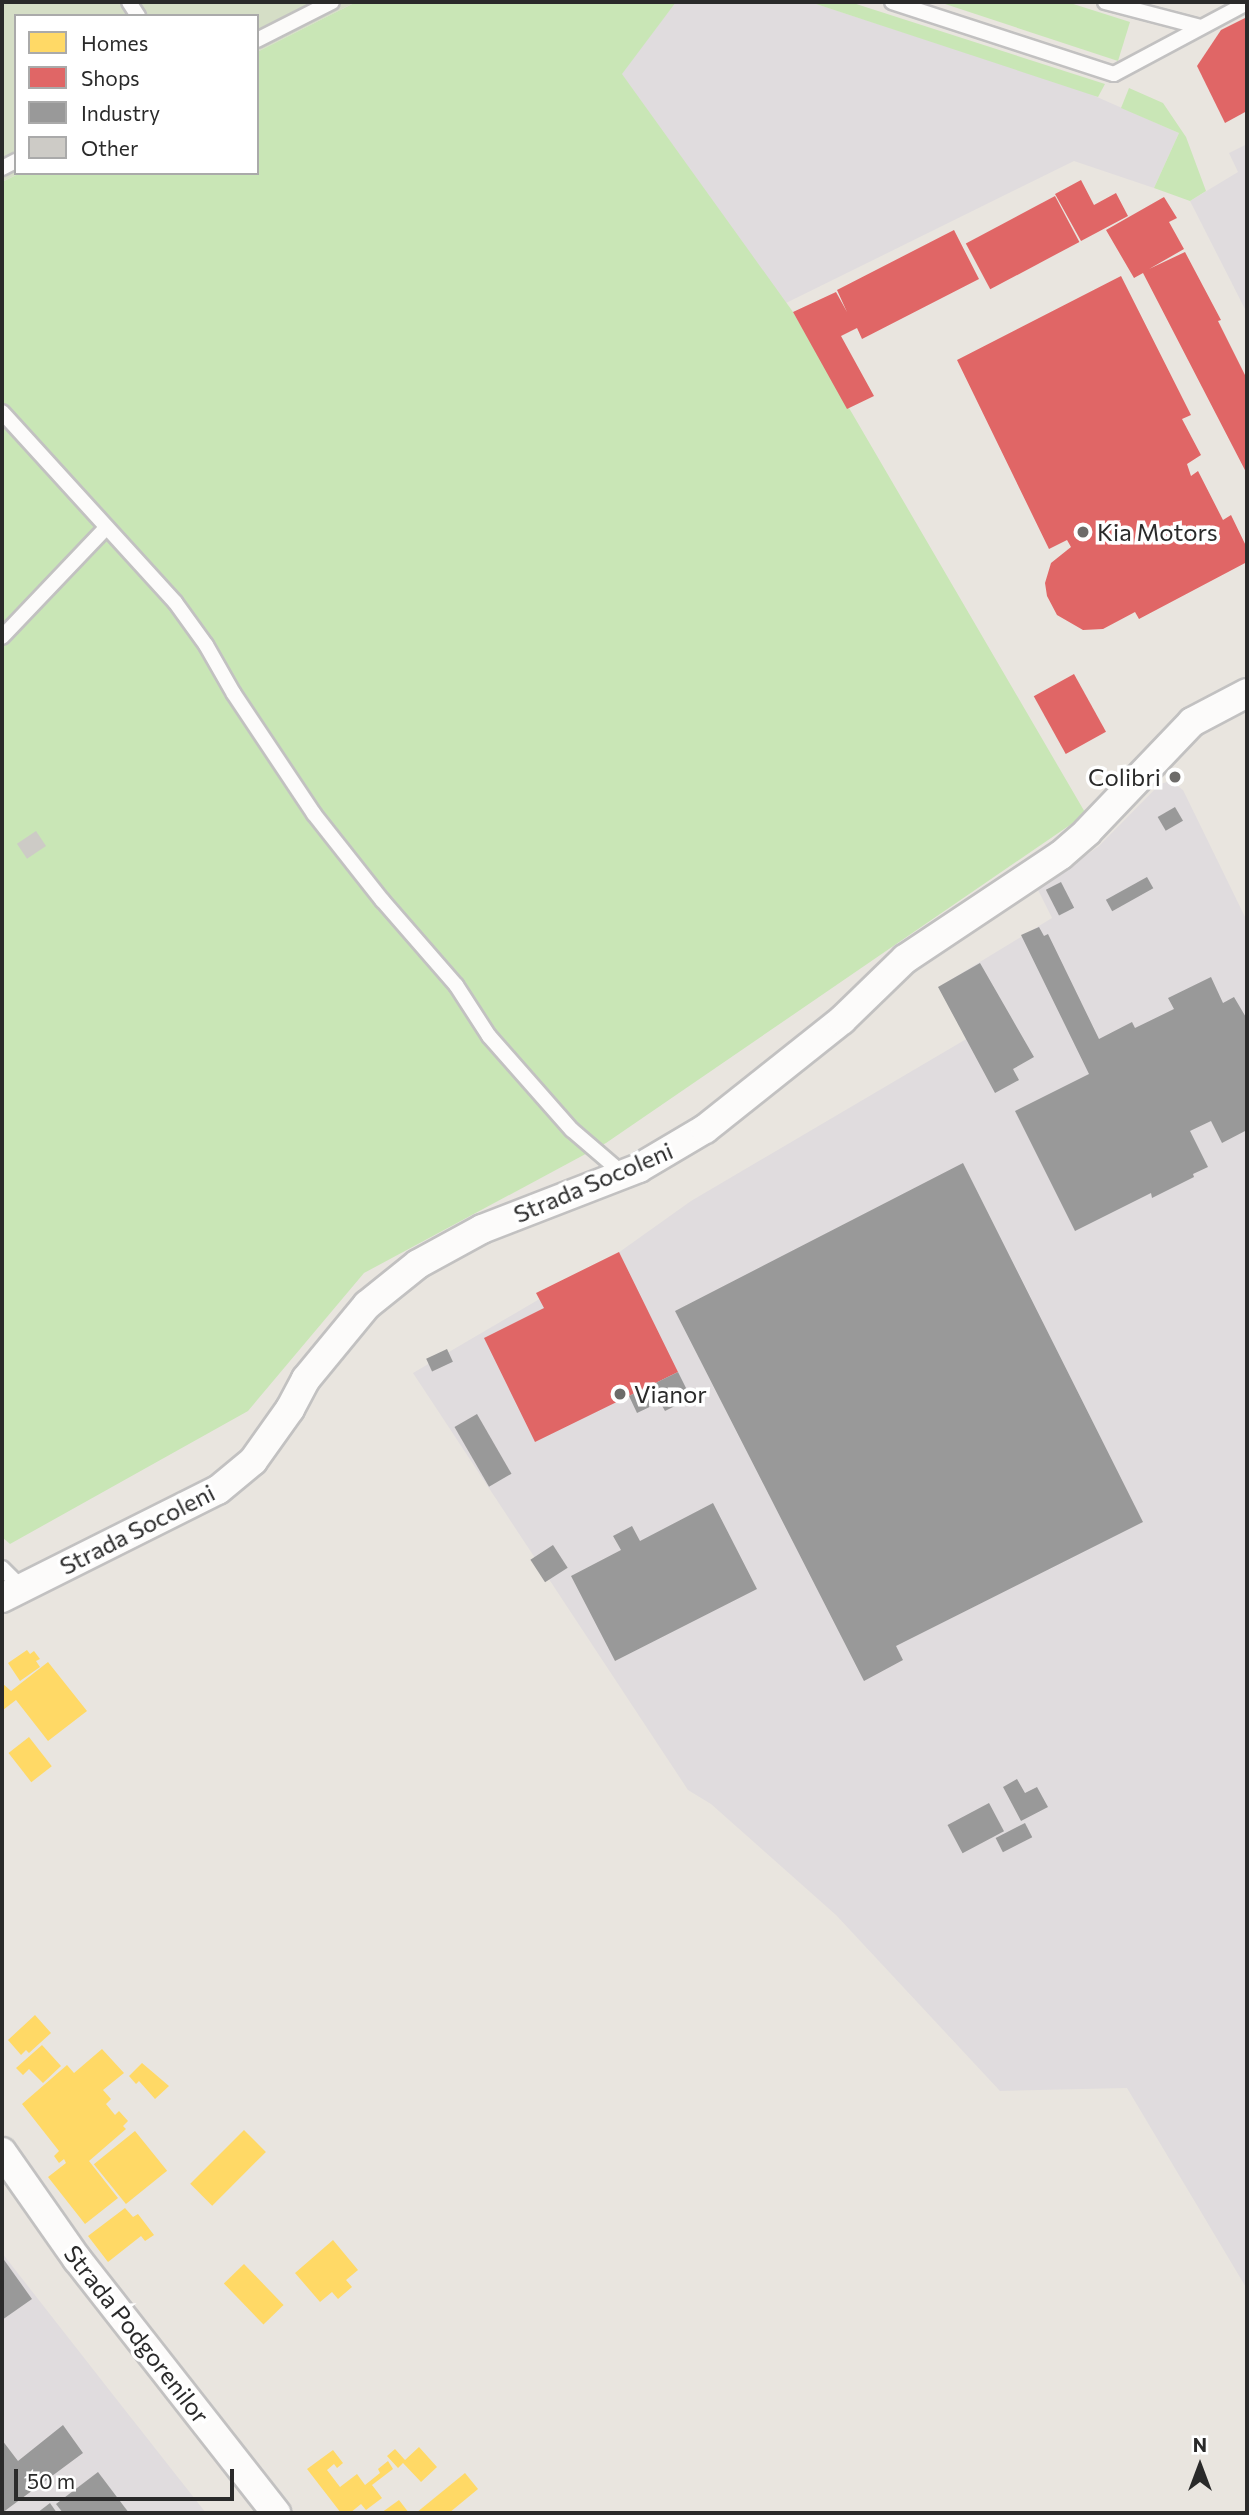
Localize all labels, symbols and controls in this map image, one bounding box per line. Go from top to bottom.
legend [14,14,259,175]
text: Homes [81,30,148,55]
text: Shops [81,65,140,90]
text: Industry [81,100,160,125]
text: Other [81,135,138,160]
place label: Kia Motors [1097,518,1218,546]
marker: Kia Motors [1075,524,1091,540]
place label: Colibri [1088,763,1161,791]
marker: Colibri [1167,769,1183,785]
street label: Strada Socoleni [509,1136,677,1228]
place label: Vianor [634,1380,707,1408]
marker: Vianor [612,1386,628,1402]
street label: Strada Socoleni [55,1478,219,1580]
street label: Strada Podgorenilor [58,2239,216,2429]
north arrow [1165,2431,1235,2501]
text: N [1193,2433,1207,2456]
scale bar [18,2456,238,2500]
text: 50 m [27,2468,75,2493]

